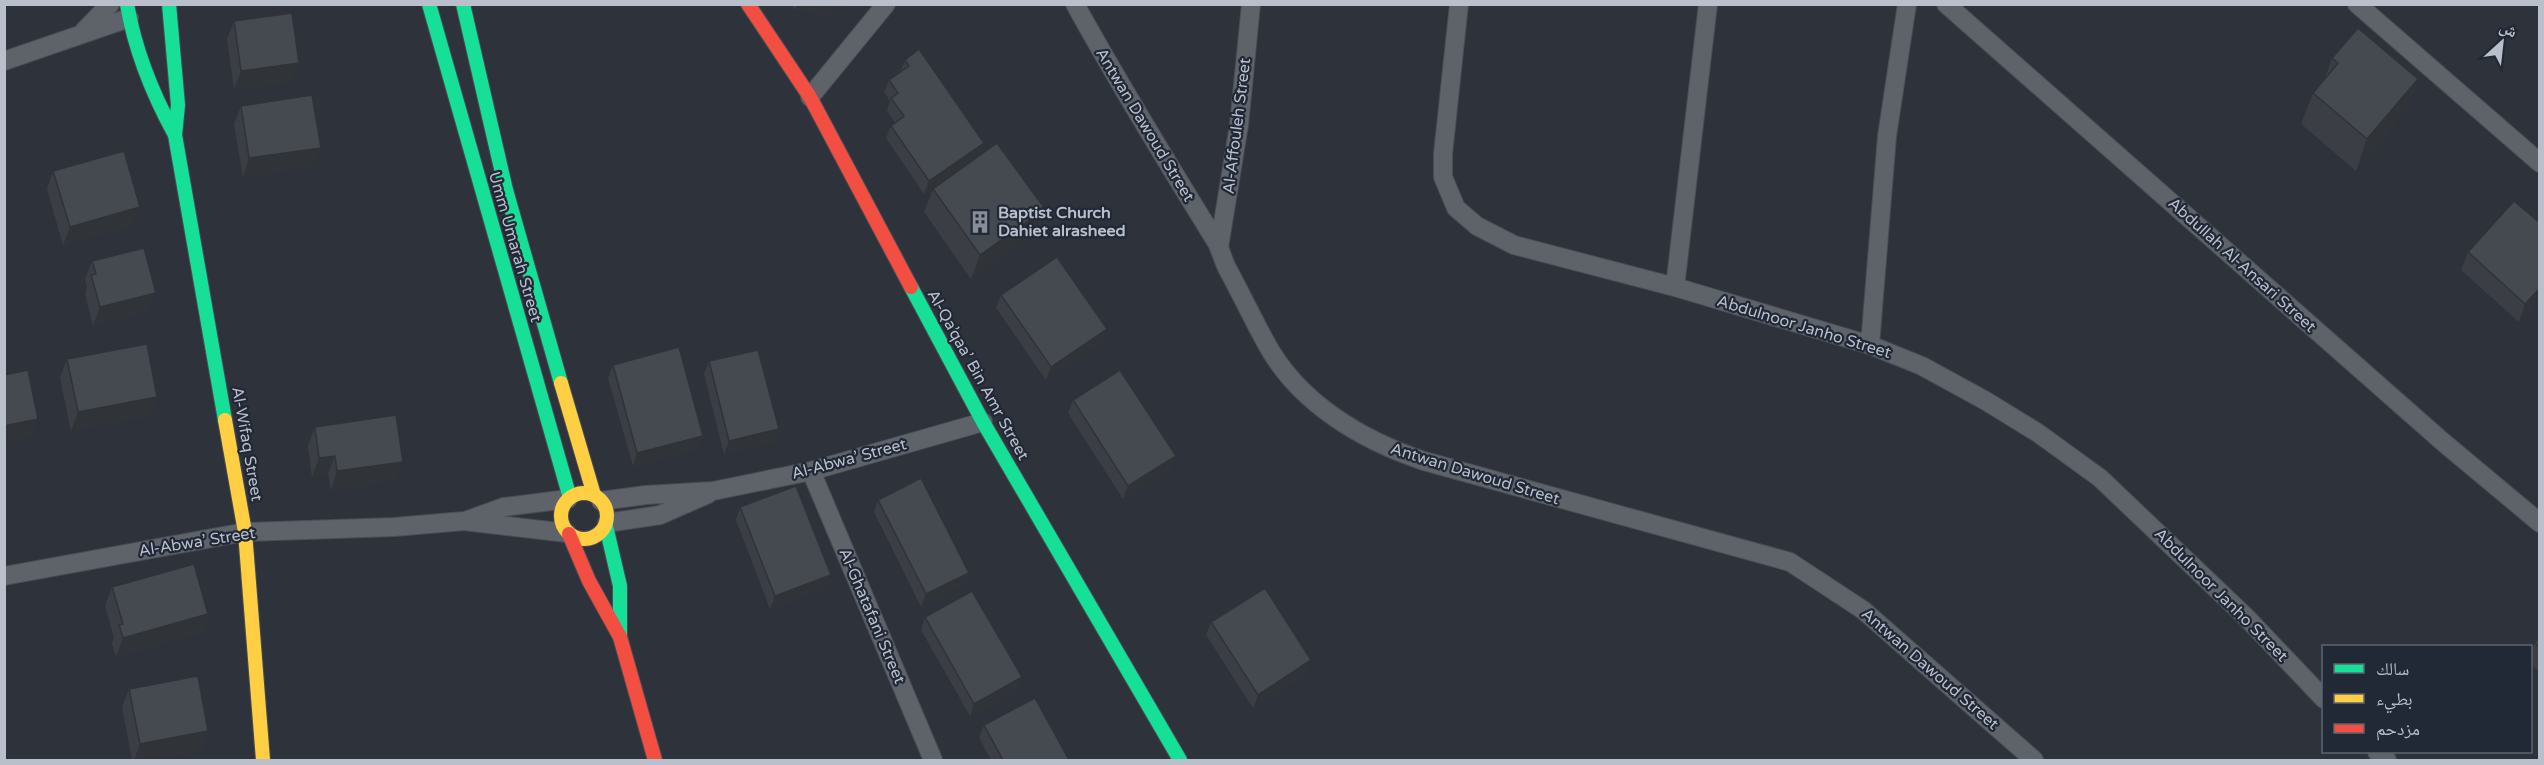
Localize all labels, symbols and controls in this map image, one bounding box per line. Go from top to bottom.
north arrow [2472,12,2532,72]
text: ش [2496,17,2520,42]
street label: Antwan Dawoud Street [1091,45,1199,205]
street label: Al-Affouleh Street [1219,57,1255,195]
street label: Umm Umarah Street [484,169,546,325]
street label: Abdullah Al-Ansari Street [2164,193,2320,337]
place label: Baptist Church Dahiet alrasheed [998,203,1126,241]
building icon: Baptist Church Dahiet alrasheed [967,209,993,235]
street label: Al-Qa’qaa’ Bin Amr Street [923,286,1033,464]
street label: Abdulnoor Janho Street [1715,291,1893,363]
street label: Al-Wifaq Street [227,385,267,503]
street label: Al-Abwa’ Street [789,434,909,484]
street label: Antwan Dawoud Street [1388,439,1562,509]
street label: Al-Abwa’ Street [137,523,257,561]
street label: Abdulnoor Janho Street [2150,524,2292,666]
street label: Al-Ghatafani Street [834,545,910,687]
street label: Antwan Dawoud Street [1857,604,2003,734]
legend [2322,645,2532,753]
text: سالك [2376,658,2409,680]
text: بطيء [2376,688,2413,714]
text: مزدحم [2376,718,2420,741]

